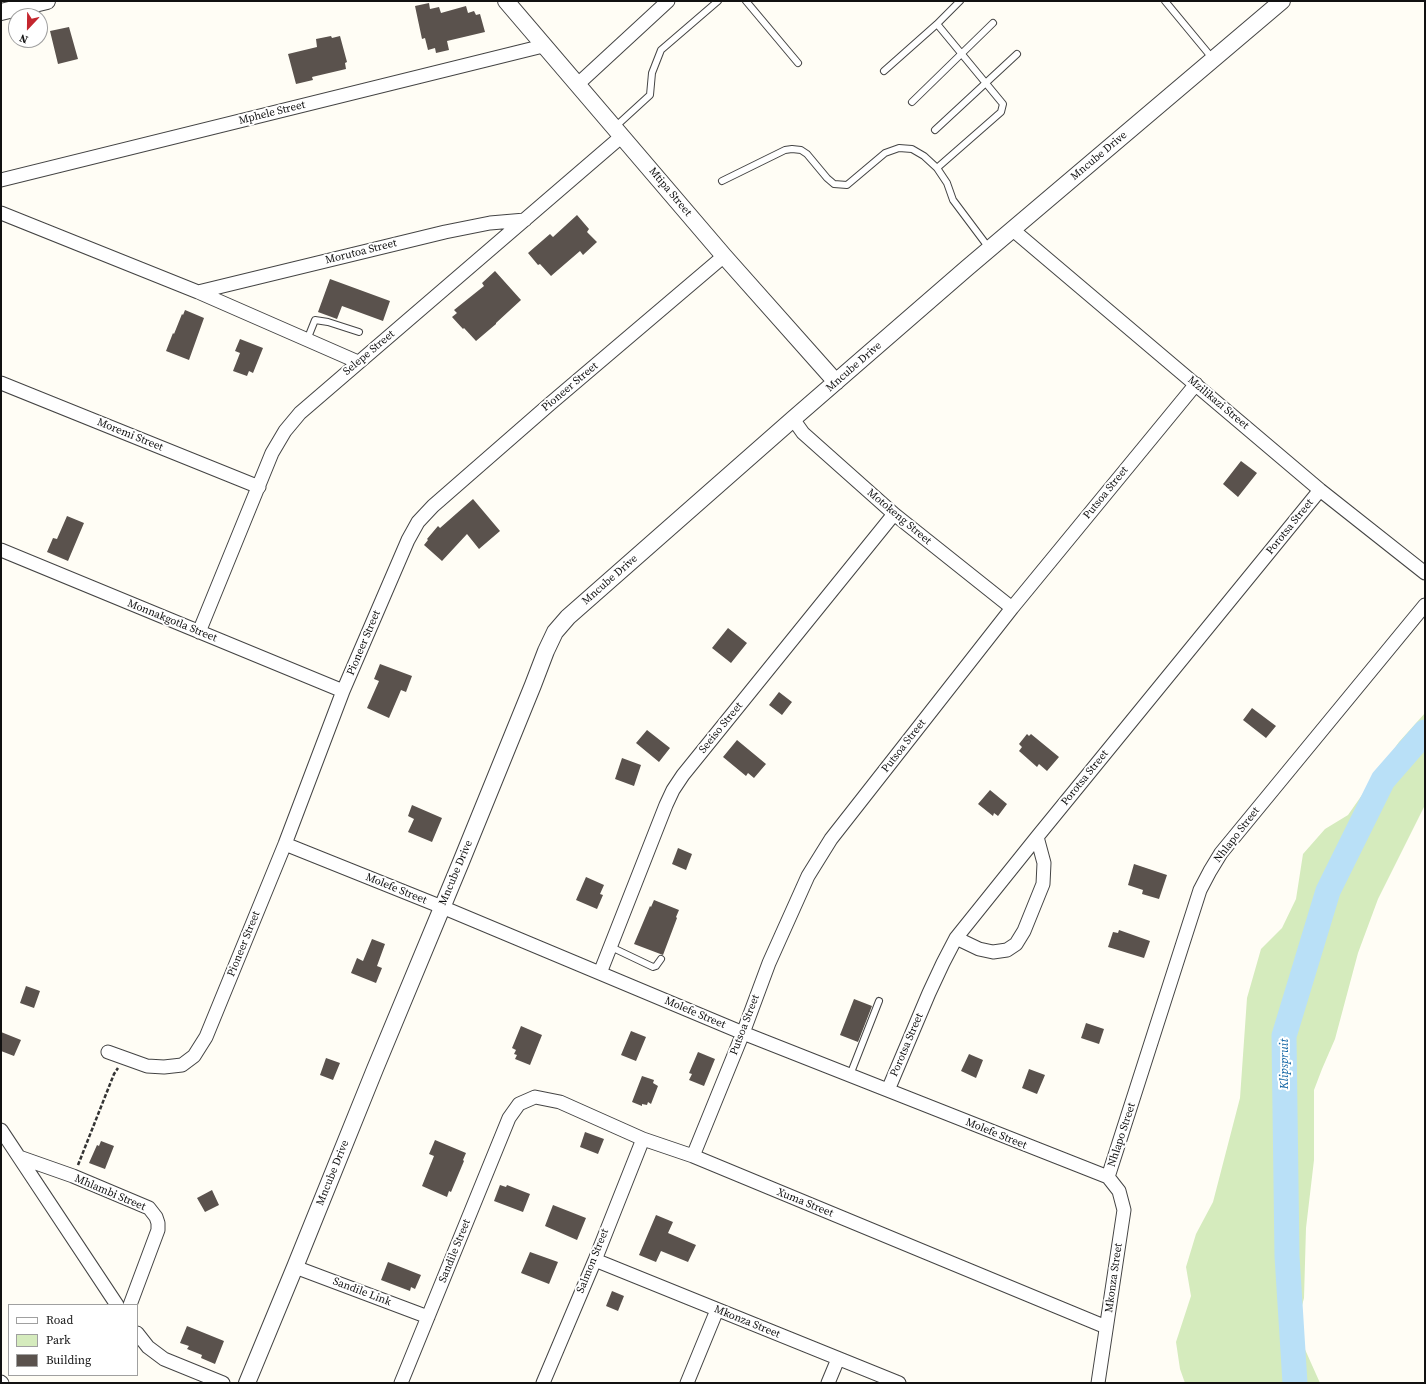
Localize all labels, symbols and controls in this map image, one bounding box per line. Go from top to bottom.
north arrow [8,8,48,48]
text: N [17,30,30,47]
street label: Mphele Street [237,98,307,128]
street label: Mncube Drive [1068,129,1130,183]
street label: Mtipa Street [646,165,694,219]
street label: Morutoa Street [324,237,398,267]
street label: Selepe Street [341,328,397,378]
street label: Mncube Drive [823,339,885,395]
street label: Pioneer Street [539,360,601,414]
street label: Mzilikazi Street [1185,374,1251,432]
street label: Moremi Street [95,416,165,454]
street label: Putsoa Street [1081,464,1131,522]
street label: Motokeng Street [864,486,934,548]
street label: Porotsa Street [1264,497,1316,557]
street label: Mncube Drive [579,552,641,608]
street label: Monnakgotla Street [125,597,219,645]
street label: Pioneer Street [344,608,384,678]
street label: Seeiso Street [696,700,746,756]
street label: Putsoa Street [879,717,929,775]
street label: Porotsa Street [1059,748,1111,808]
street label: Nhlapo Street [1211,805,1263,865]
street label: Mncube Drive [436,838,476,908]
street label: Molefe Street [364,871,428,907]
street label: Pioneer Street [225,909,263,979]
street label: Putsoa Street [727,993,763,1057]
street label: Molefe Street [663,994,727,1032]
street label: Porotsa Street [888,1011,926,1079]
water label: Klipspruit [1278,1039,1292,1089]
street label: Nhlapo Street [1105,1101,1139,1169]
street label: Molefe Street [964,1116,1028,1152]
street label: Mncube Drive [314,1138,352,1208]
street label: Mhlambi Street [73,1172,147,1214]
street label: Xuma Street [775,1186,835,1220]
street label: Sandile Street [436,1217,474,1285]
street label: Salmon Street [574,1227,612,1295]
street label: Mkonza Street [1103,1242,1125,1314]
street label: Sandile Link [331,1275,393,1309]
street label: Mkonza Street [712,1303,782,1341]
legend [8,1304,138,1376]
text: Road [46,1312,73,1328]
text: Park [46,1332,71,1348]
text: Building [46,1352,91,1368]

